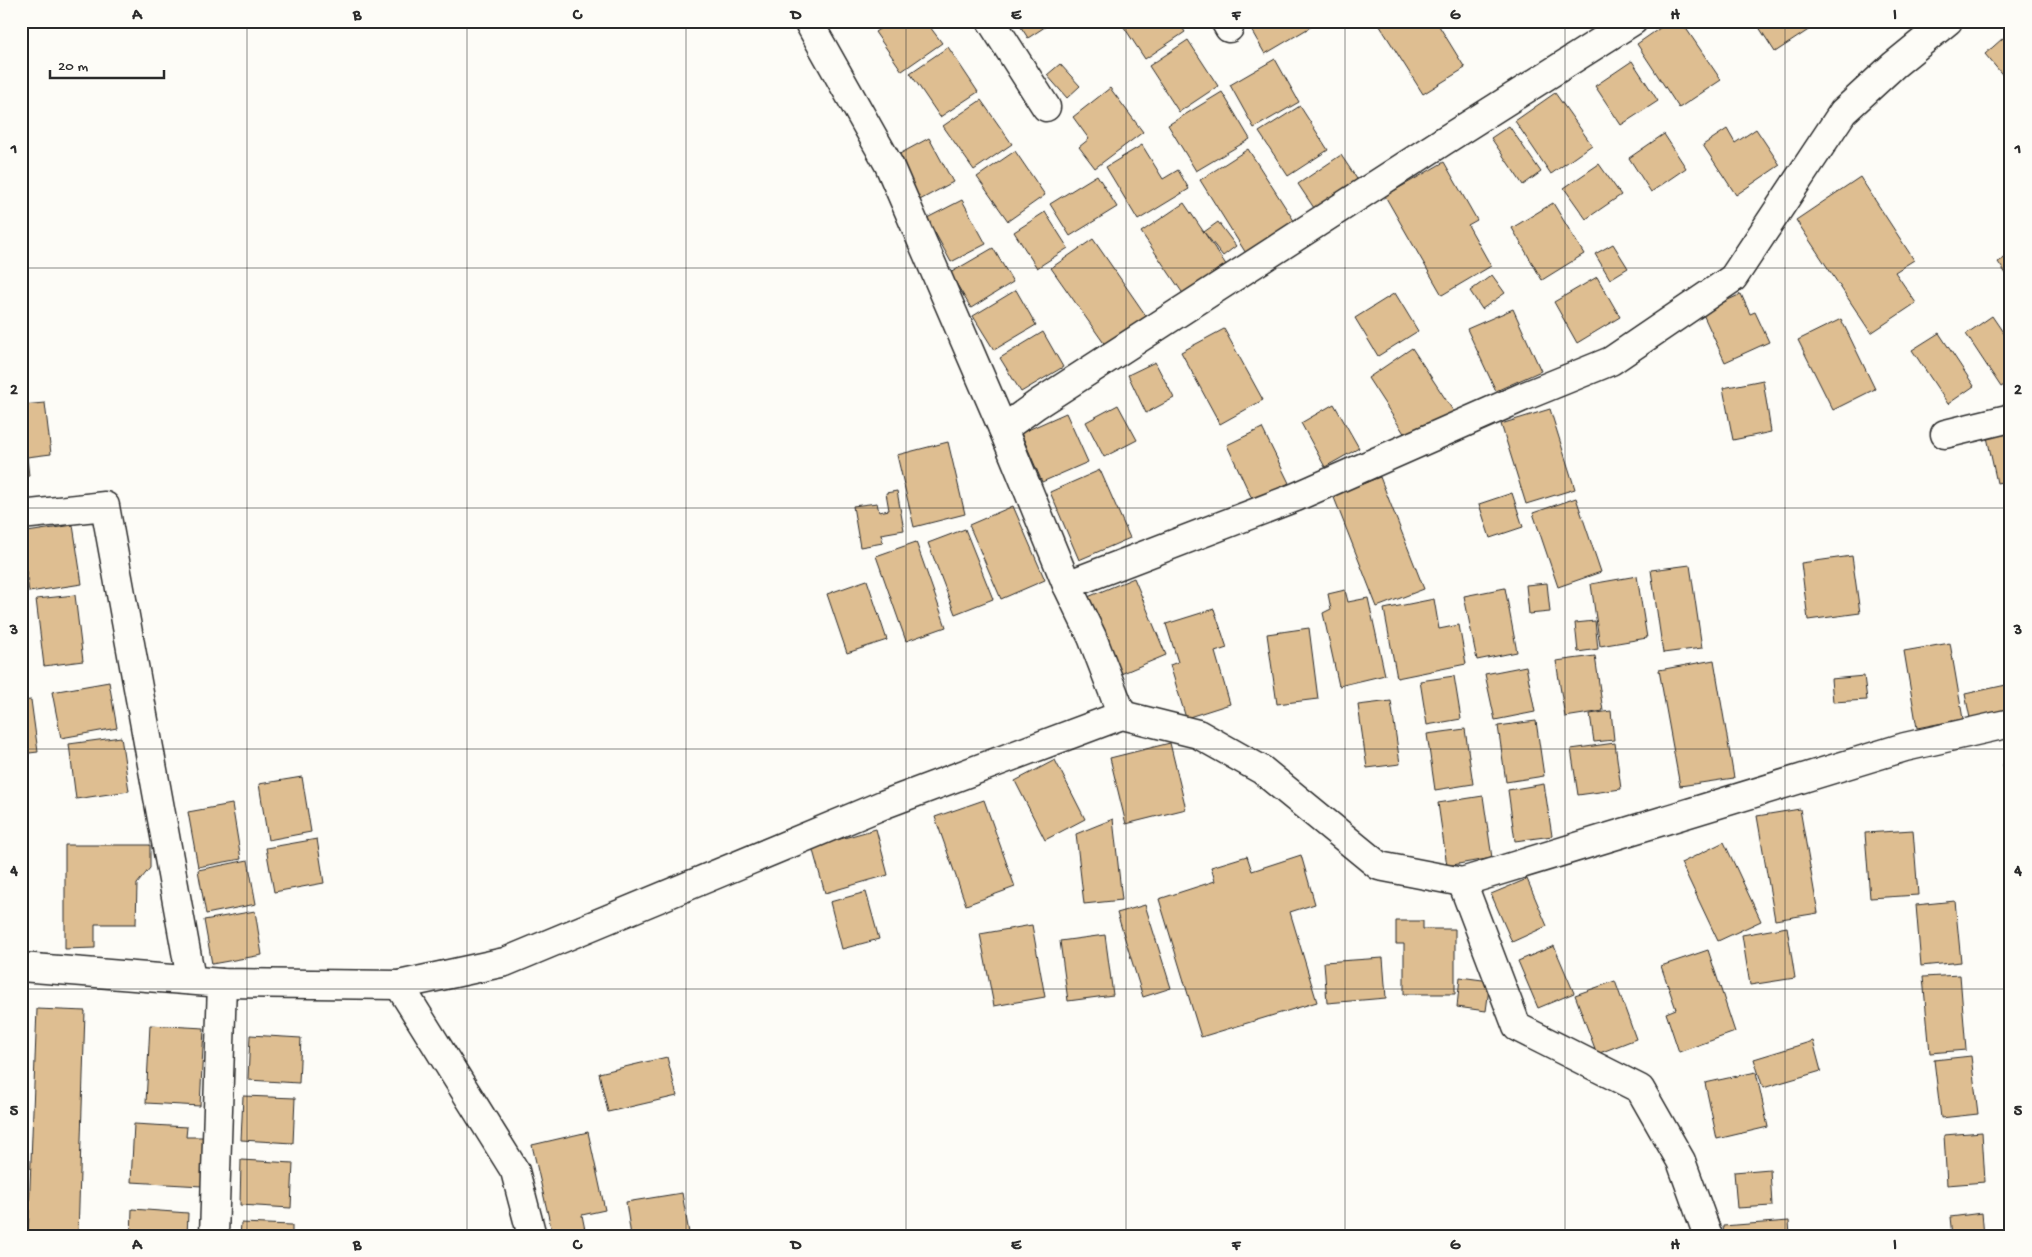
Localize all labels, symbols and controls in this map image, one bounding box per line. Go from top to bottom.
text: A [131,7,143,26]
text: B [352,7,362,26]
text: C [572,7,583,26]
text: D [789,7,802,26]
text: E [1011,7,1022,26]
text: F [1231,7,1242,26]
text: G [1450,7,1461,26]
text: H [1670,7,1680,26]
text: I [1893,7,1897,26]
scale bar [50,48,164,80]
text: 20 m [58,58,88,76]
text: 1 [10,141,17,160]
text: 1 [2014,141,2021,160]
text: 2 [10,382,18,401]
text: 2 [2014,382,2022,401]
text: 3 [9,622,18,641]
text: 3 [2013,622,2022,641]
text: 4 [9,863,18,882]
text: 4 [2013,863,2022,882]
text: 5 [10,1103,19,1122]
text: 5 [2014,1103,2023,1122]
text: A [131,1237,143,1256]
text: B [352,1237,362,1256]
text: C [572,1237,583,1256]
text: D [789,1237,802,1256]
text: E [1011,1237,1022,1256]
text: F [1231,1237,1242,1256]
text: G [1450,1237,1461,1256]
text: H [1670,1237,1680,1256]
text: I [1893,1237,1897,1256]

